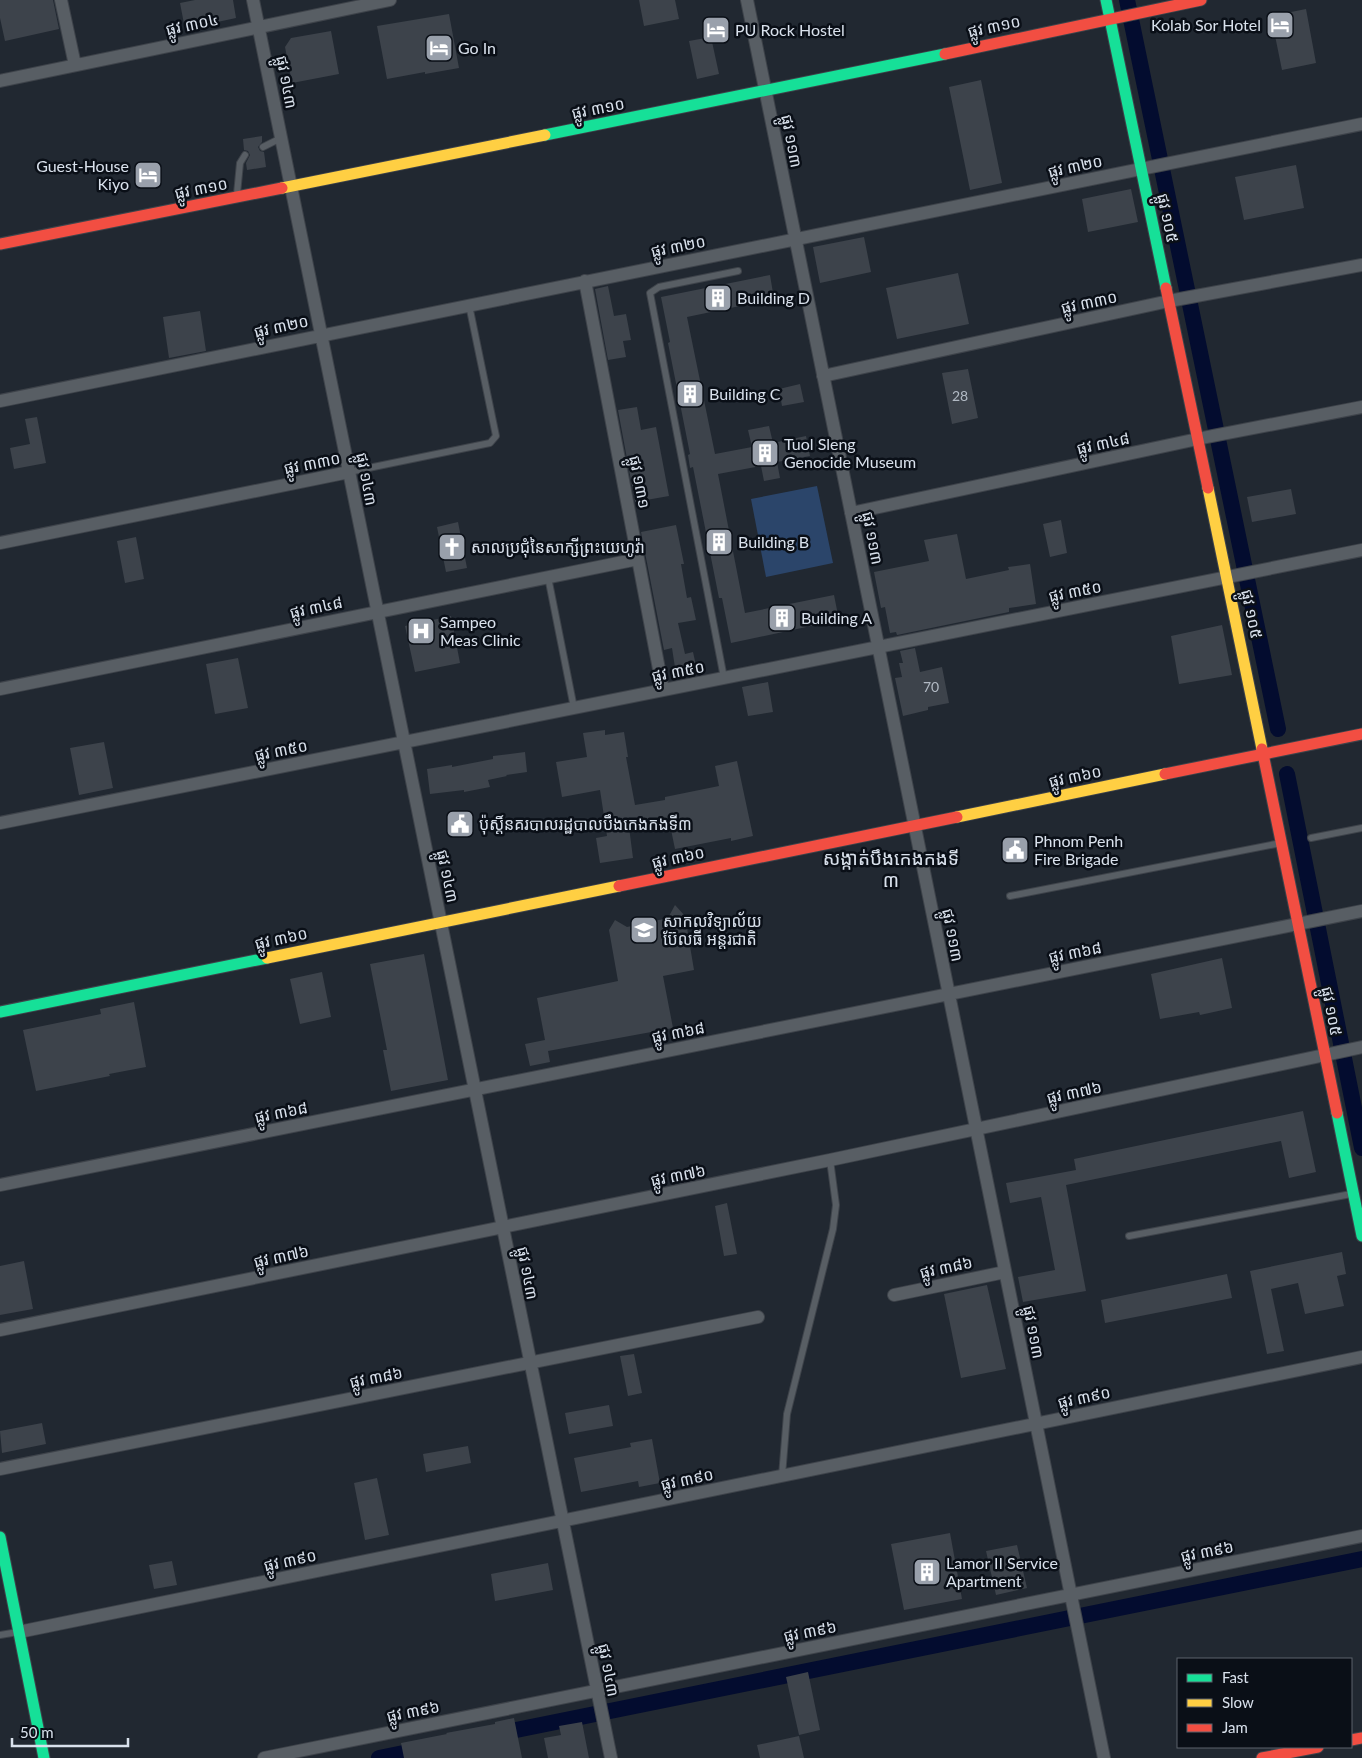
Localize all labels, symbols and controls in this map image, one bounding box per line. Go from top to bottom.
street label: ផ្លូវ ៣០៤ [164,9,221,44]
hotel icon: Kolab Sor Hotel [1265,10,1295,40]
street label: ផ្លូវ ៣១០ [966,11,1023,46]
hotel icon: PU Rock Hostel [701,15,731,45]
place label: Kolab Sor Hotel [1151,15,1261,34]
place label: PU Rock Hostel [735,20,845,39]
hotel icon: Go In [424,33,454,63]
place label: Go In [458,38,496,57]
street label: ផ្លូវ ១៤៣ [267,54,302,111]
street label: ផ្លូវ ៣១០ [570,93,627,128]
street label: ផ្លូវ ១១៣ [772,113,807,170]
street label: ផ្លូវ ៣២០ [1046,150,1105,186]
place label: Guest-House Kiyo [36,156,129,193]
hotel icon: Guest-House Kiyo [133,160,163,190]
street label: ផ្លូវ ៣១០ [173,173,230,208]
street label: ផ្លូវ ១០៥ [1148,191,1183,245]
street label: ផ្លូវ ៣២០ [649,231,708,266]
building icon: Building D [703,283,733,313]
street label: ផ្លូវ ៣៣០ [1059,286,1120,322]
place label: Building D [737,288,810,307]
street label: ផ្លូវ ៣២០ [252,310,311,346]
building icon: Building C [675,379,705,409]
place label: Building C [709,384,781,403]
house number: 28 [952,387,968,404]
street label: ផ្លូវ ៣៤៨ [1075,428,1132,463]
place label: Tuol Sleng Genocide Museum [784,434,916,471]
building icon: Tuol Sleng Genocide Museum [750,438,780,468]
street label: ផ្លូវ ៣៣០ [282,448,343,483]
street label: ផ្លូវ ១៤៣ [347,451,382,508]
street label: ផ្លូវ ១៣១ [620,454,655,511]
street label: ផ្លូវ ១១៣ [853,510,888,567]
building icon: Building B [704,527,734,557]
church icon: សាលប្រជុំនៃសាក្សីព្រះយេហូវ៉ា [437,532,467,562]
place label: Building B [738,532,809,551]
place label: សាលប្រជុំនៃសាក្សីព្រះយេហូវ៉ា [471,537,645,558]
street label: ផ្លូវ ៣៥០ [1047,576,1104,611]
street label: ផ្លូវ ១០៥ [1232,587,1267,641]
street label: ផ្លូវ ៣៤៨ [288,592,345,627]
building icon: Building A [767,603,797,633]
place label: Building A [801,608,872,627]
place label: Sampeo Meas Clinic [440,612,521,649]
hospital icon: Sampeo Meas Clinic [406,616,436,646]
street label: ផ្លូវ ៣៥០ [650,656,707,691]
house number: 70 [923,678,939,695]
street label: ផ្លូវ ៣៥០ [253,735,310,770]
street label: ផ្លូវ ៣៦០ [1047,761,1104,796]
public building icon: ប៉ុស្តិ៍នគរបាលរដ្ឋបាលបឹងកេងកងទី៣ [445,809,475,839]
place label: ប៉ុស្តិ៍នគរបាលរដ្ឋបាលបឹងកេងកងទី៣ [479,814,692,835]
place label: Phnom Penh Fire Brigade [1034,831,1123,868]
public building icon: Phnom Penh Fire Brigade [1000,835,1030,865]
street label: ផ្លូវ ៣៦០ [650,842,707,877]
district label: សង្កាត់បឹងកេងកងទី ៣ [823,846,959,891]
street label: ផ្លូវ ១៤៣ [428,848,463,905]
street label: ផ្លូវ ១១៣ [933,907,968,964]
place label: សាកលវិទ្យាល័យ ប៊ែលធី អន្តរជាតិ [663,911,762,949]
school or university icon: សាកលវិទ្យាល័យ ប៊ែលធី អន្តរជាតិ [629,915,659,945]
street label: ផ្លូវ ៣៦០ [253,923,310,958]
street label: ផ្លូវ ៣៦៨ [1047,937,1104,972]
street label: ផ្លូវ ១០៥ [1313,985,1347,1038]
street label: ផ្លូវ ៣៦៨ [650,1017,707,1052]
street label: ផ្លូវ ៣៧៦ [1045,1076,1104,1112]
street label: ផ្លូវ ៣៦៨ [253,1097,310,1132]
street label: ផ្លូវ ៣៧៦ [649,1160,708,1195]
street label: ផ្លូវ ៣៧៦ [252,1240,311,1276]
street label: ផ្លូវ ១៤៣ [508,1245,543,1302]
street label: ផ្លូវ ៣៨៦ [918,1252,975,1287]
street label: ផ្លូវ ១១៣ [1014,1304,1049,1361]
street label: ផ្លូវ ៣៨៦ [348,1362,405,1397]
street label: ផ្លូវ ៣៩០ [1056,1382,1113,1417]
street label: ផ្លូវ ៣៩០ [659,1464,716,1499]
street label: ផ្លូវ ៣៩៦ [1179,1536,1236,1571]
street label: ផ្លូវ ៣៩០ [262,1545,319,1580]
place label: Lamor II Service Apartment [946,1553,1058,1590]
building icon: Lamor II Service Apartment [912,1557,942,1587]
street label: ផ្លូវ ៣៩៦ [782,1616,839,1651]
street label: ផ្លូវ ១៤៣ [589,1642,624,1699]
legend [1177,1658,1352,1748]
text: Fast [1222,1668,1249,1686]
text: Slow [1222,1693,1254,1711]
street label: ផ្លូវ ៣៩៦ [385,1696,442,1731]
scale bar [12,1716,129,1748]
text: Jam [1222,1718,1248,1736]
text: 50 m [20,1723,54,1741]

